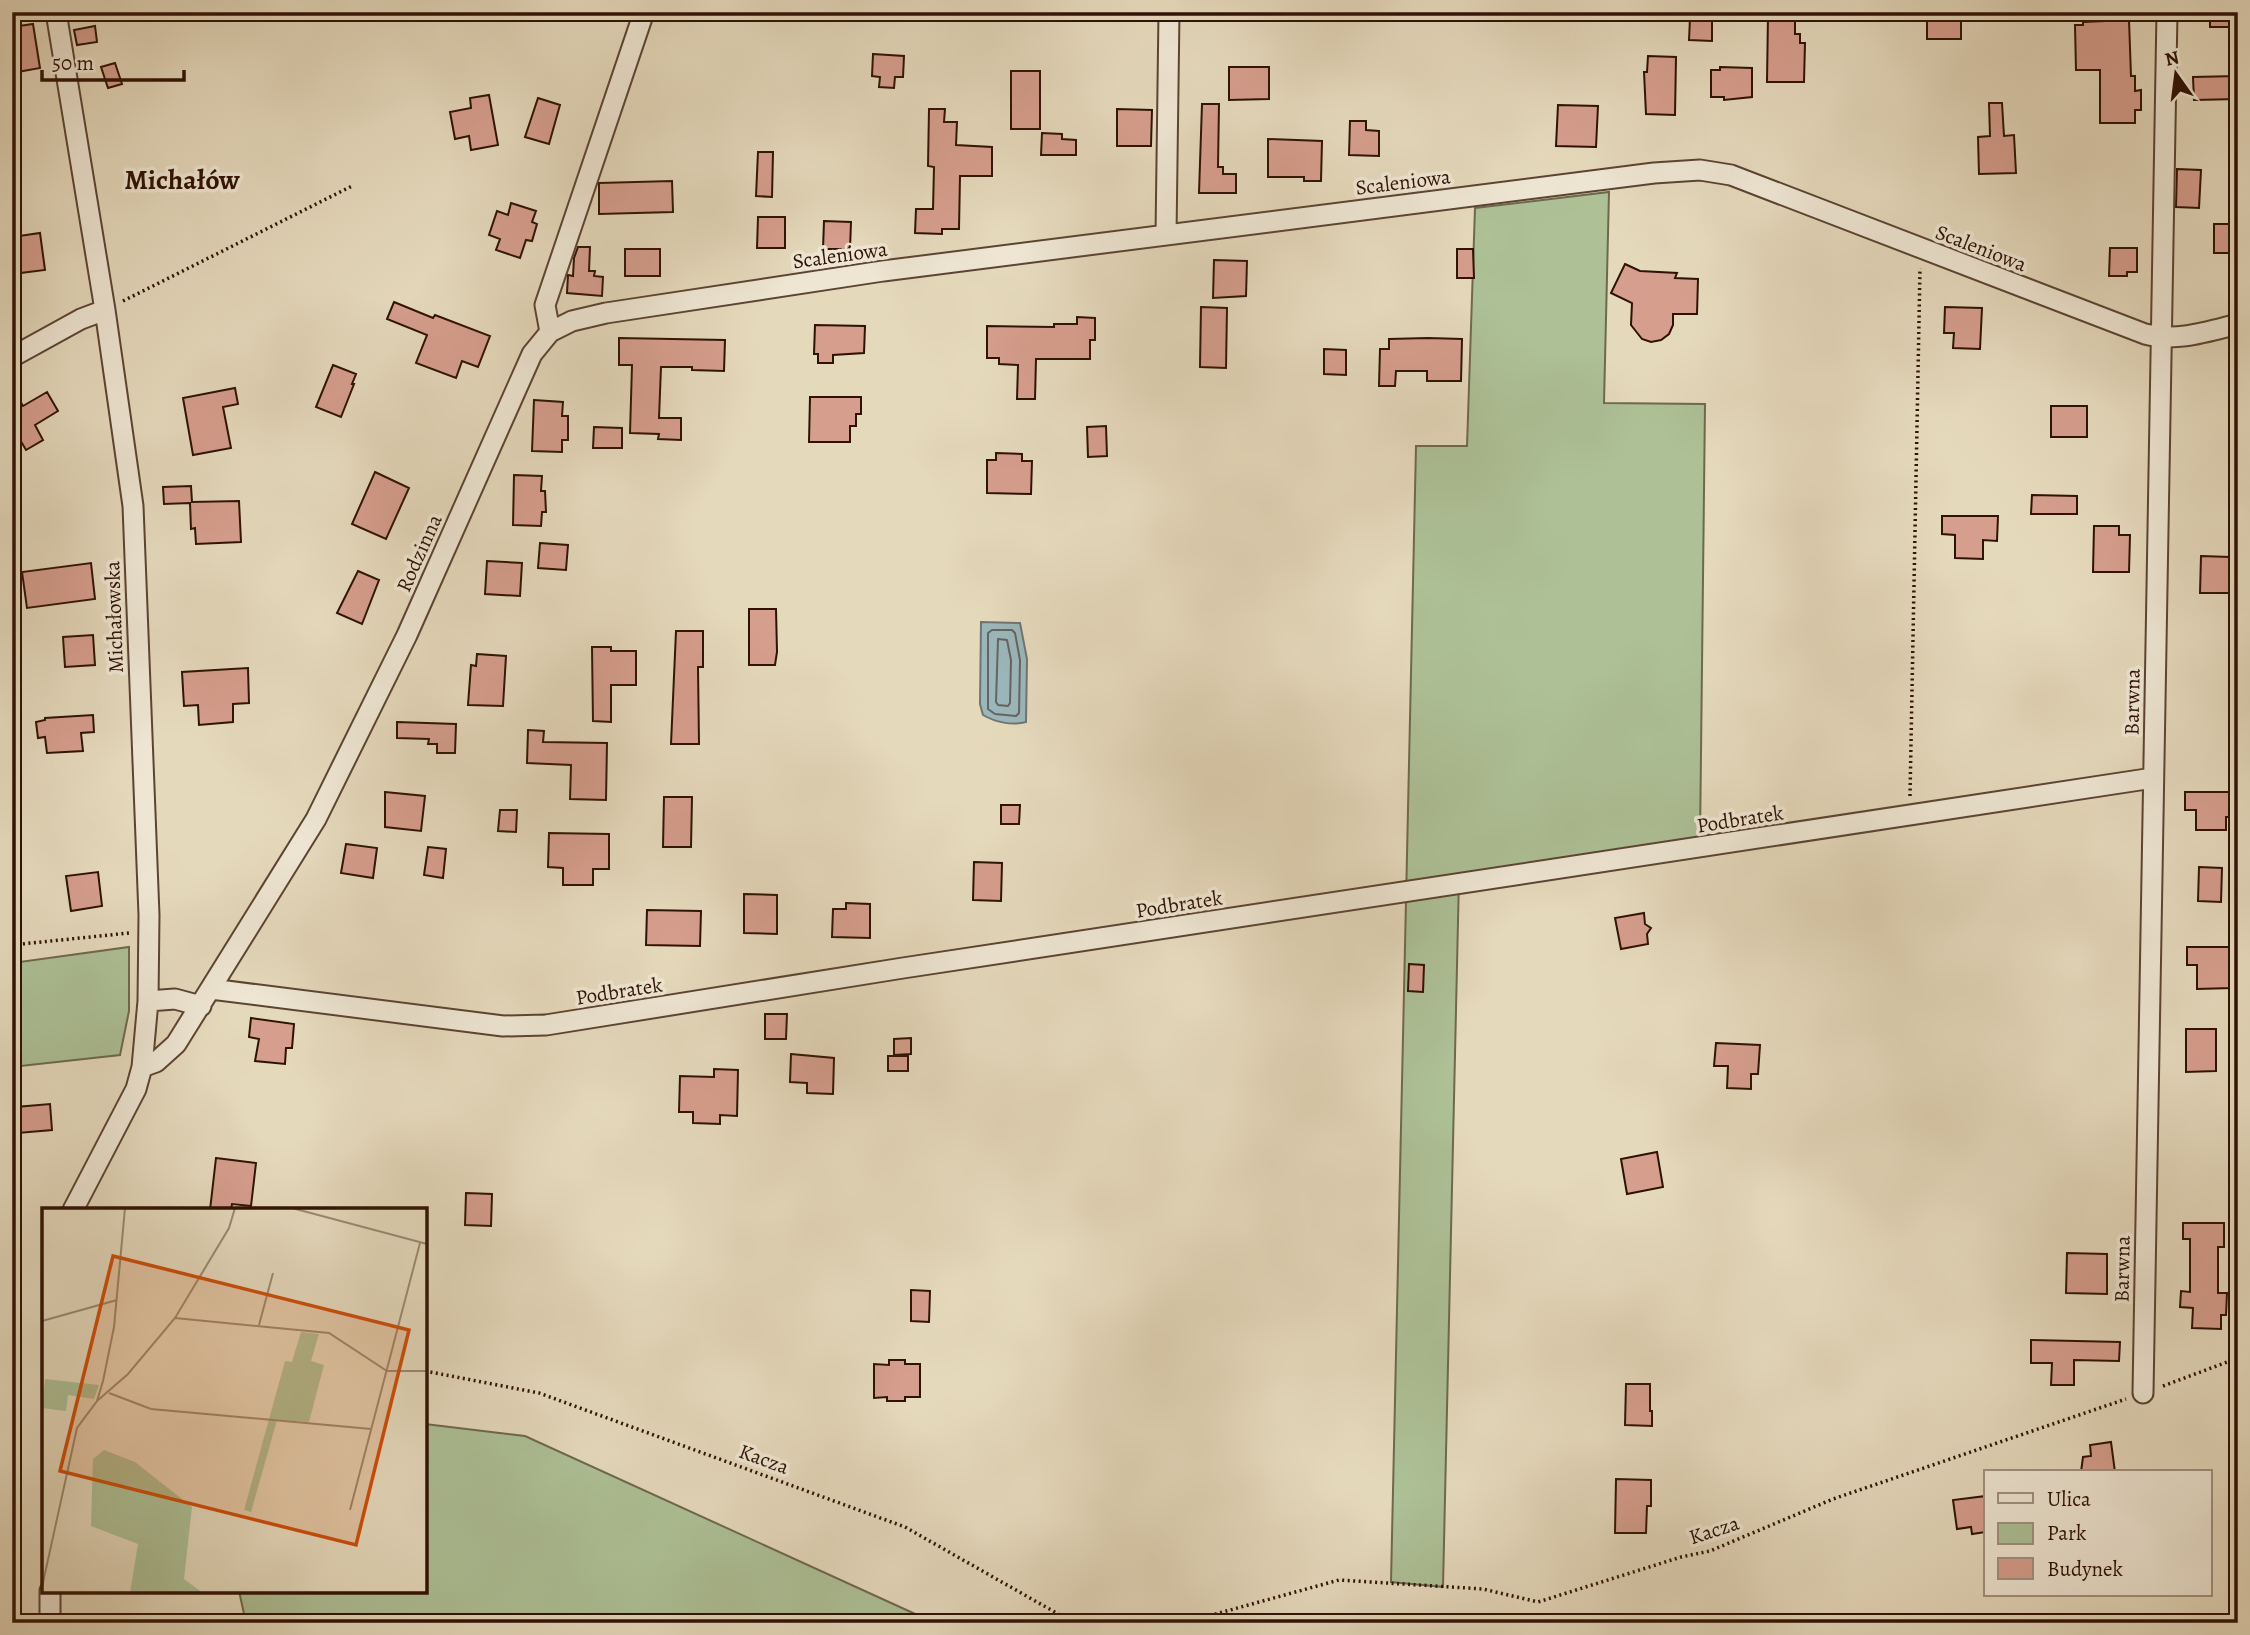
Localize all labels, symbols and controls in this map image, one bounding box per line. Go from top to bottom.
scale bar [42,38,184,82]
north arrow [2142,38,2212,108]
text: N [2162,44,2182,73]
text: 50 m [52,49,94,77]
district label: Michałów [124,161,240,199]
street label: Scaleniowa [1354,162,1452,202]
street label: Scaleniowa [1931,218,2031,278]
street label: Scaleniowa [791,234,889,276]
street label: Rodzinna [389,510,449,596]
street label: Michałowska [98,560,130,674]
street label: Barwna [2117,668,2147,736]
street label: Podbratek [1695,798,1786,840]
street label: Podbratek [1134,883,1225,925]
street label: Podbratek [574,970,665,1012]
inset map [42,1208,427,1593]
street label: Barwna [2107,1235,2137,1303]
street label: Kacza [735,1437,793,1481]
legend [1984,1470,2212,1596]
text: Ulica [2047,1485,2091,1513]
street label: Kacza [1685,1509,1743,1551]
text: Park [2047,1519,2087,1547]
text: Budynek [2047,1555,2123,1583]

